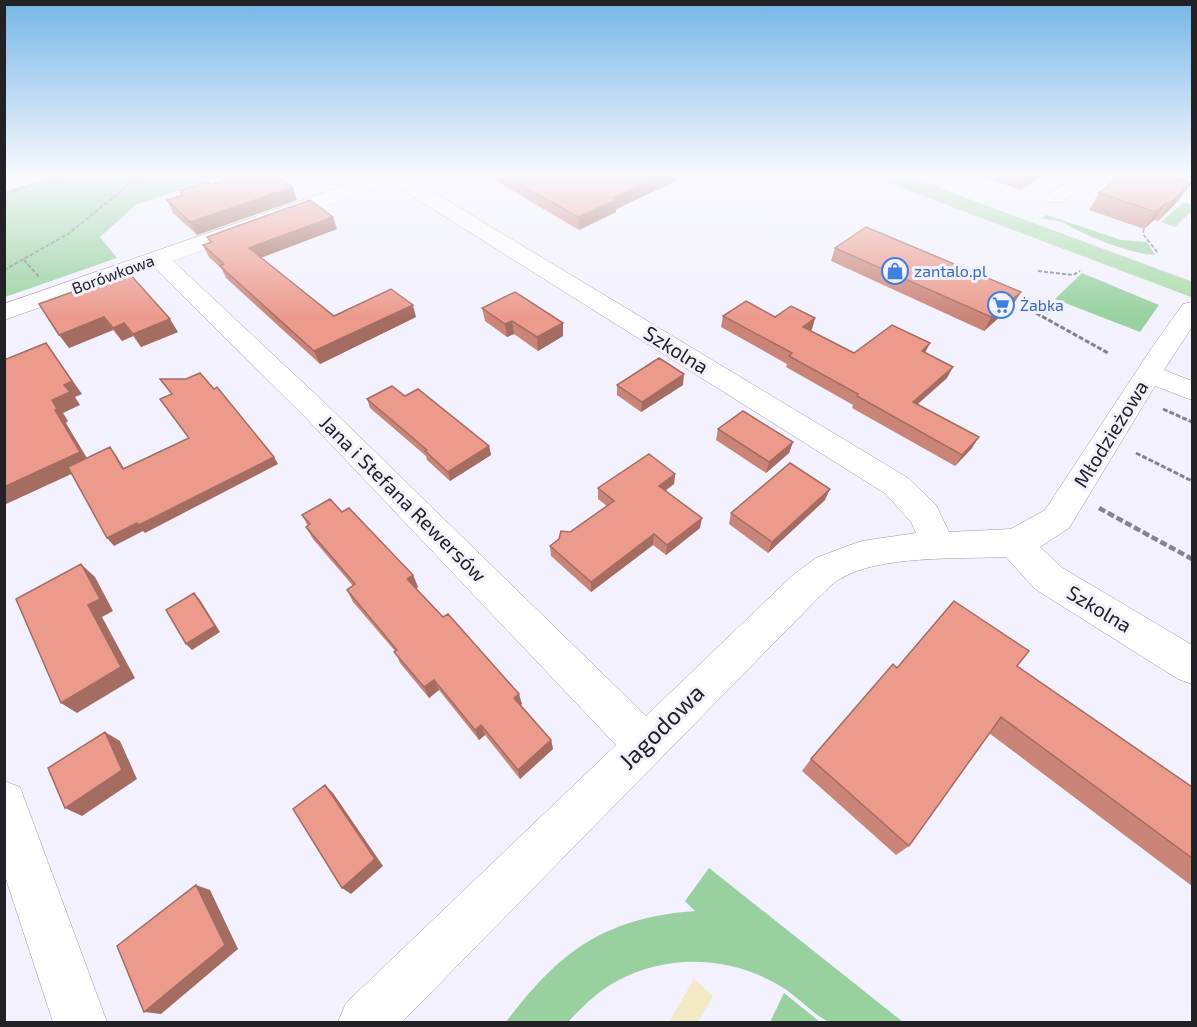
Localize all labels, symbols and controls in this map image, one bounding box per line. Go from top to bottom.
street label: Borówkowa [69,250,157,297]
shop icon: zantalo.pl [880,256,910,286]
place label: zantalo.pl [914,261,987,280]
supermarket icon: Żabka [986,290,1016,320]
place label: Żabka [1020,295,1064,314]
street label: Szkolna [640,320,713,378]
street label: Młodzieżowa [1068,376,1153,491]
street label: Jana i Stefana Rewersów [316,410,492,586]
street label: Szkolna [1063,580,1136,637]
street label: Jagodowa [612,677,710,775]

